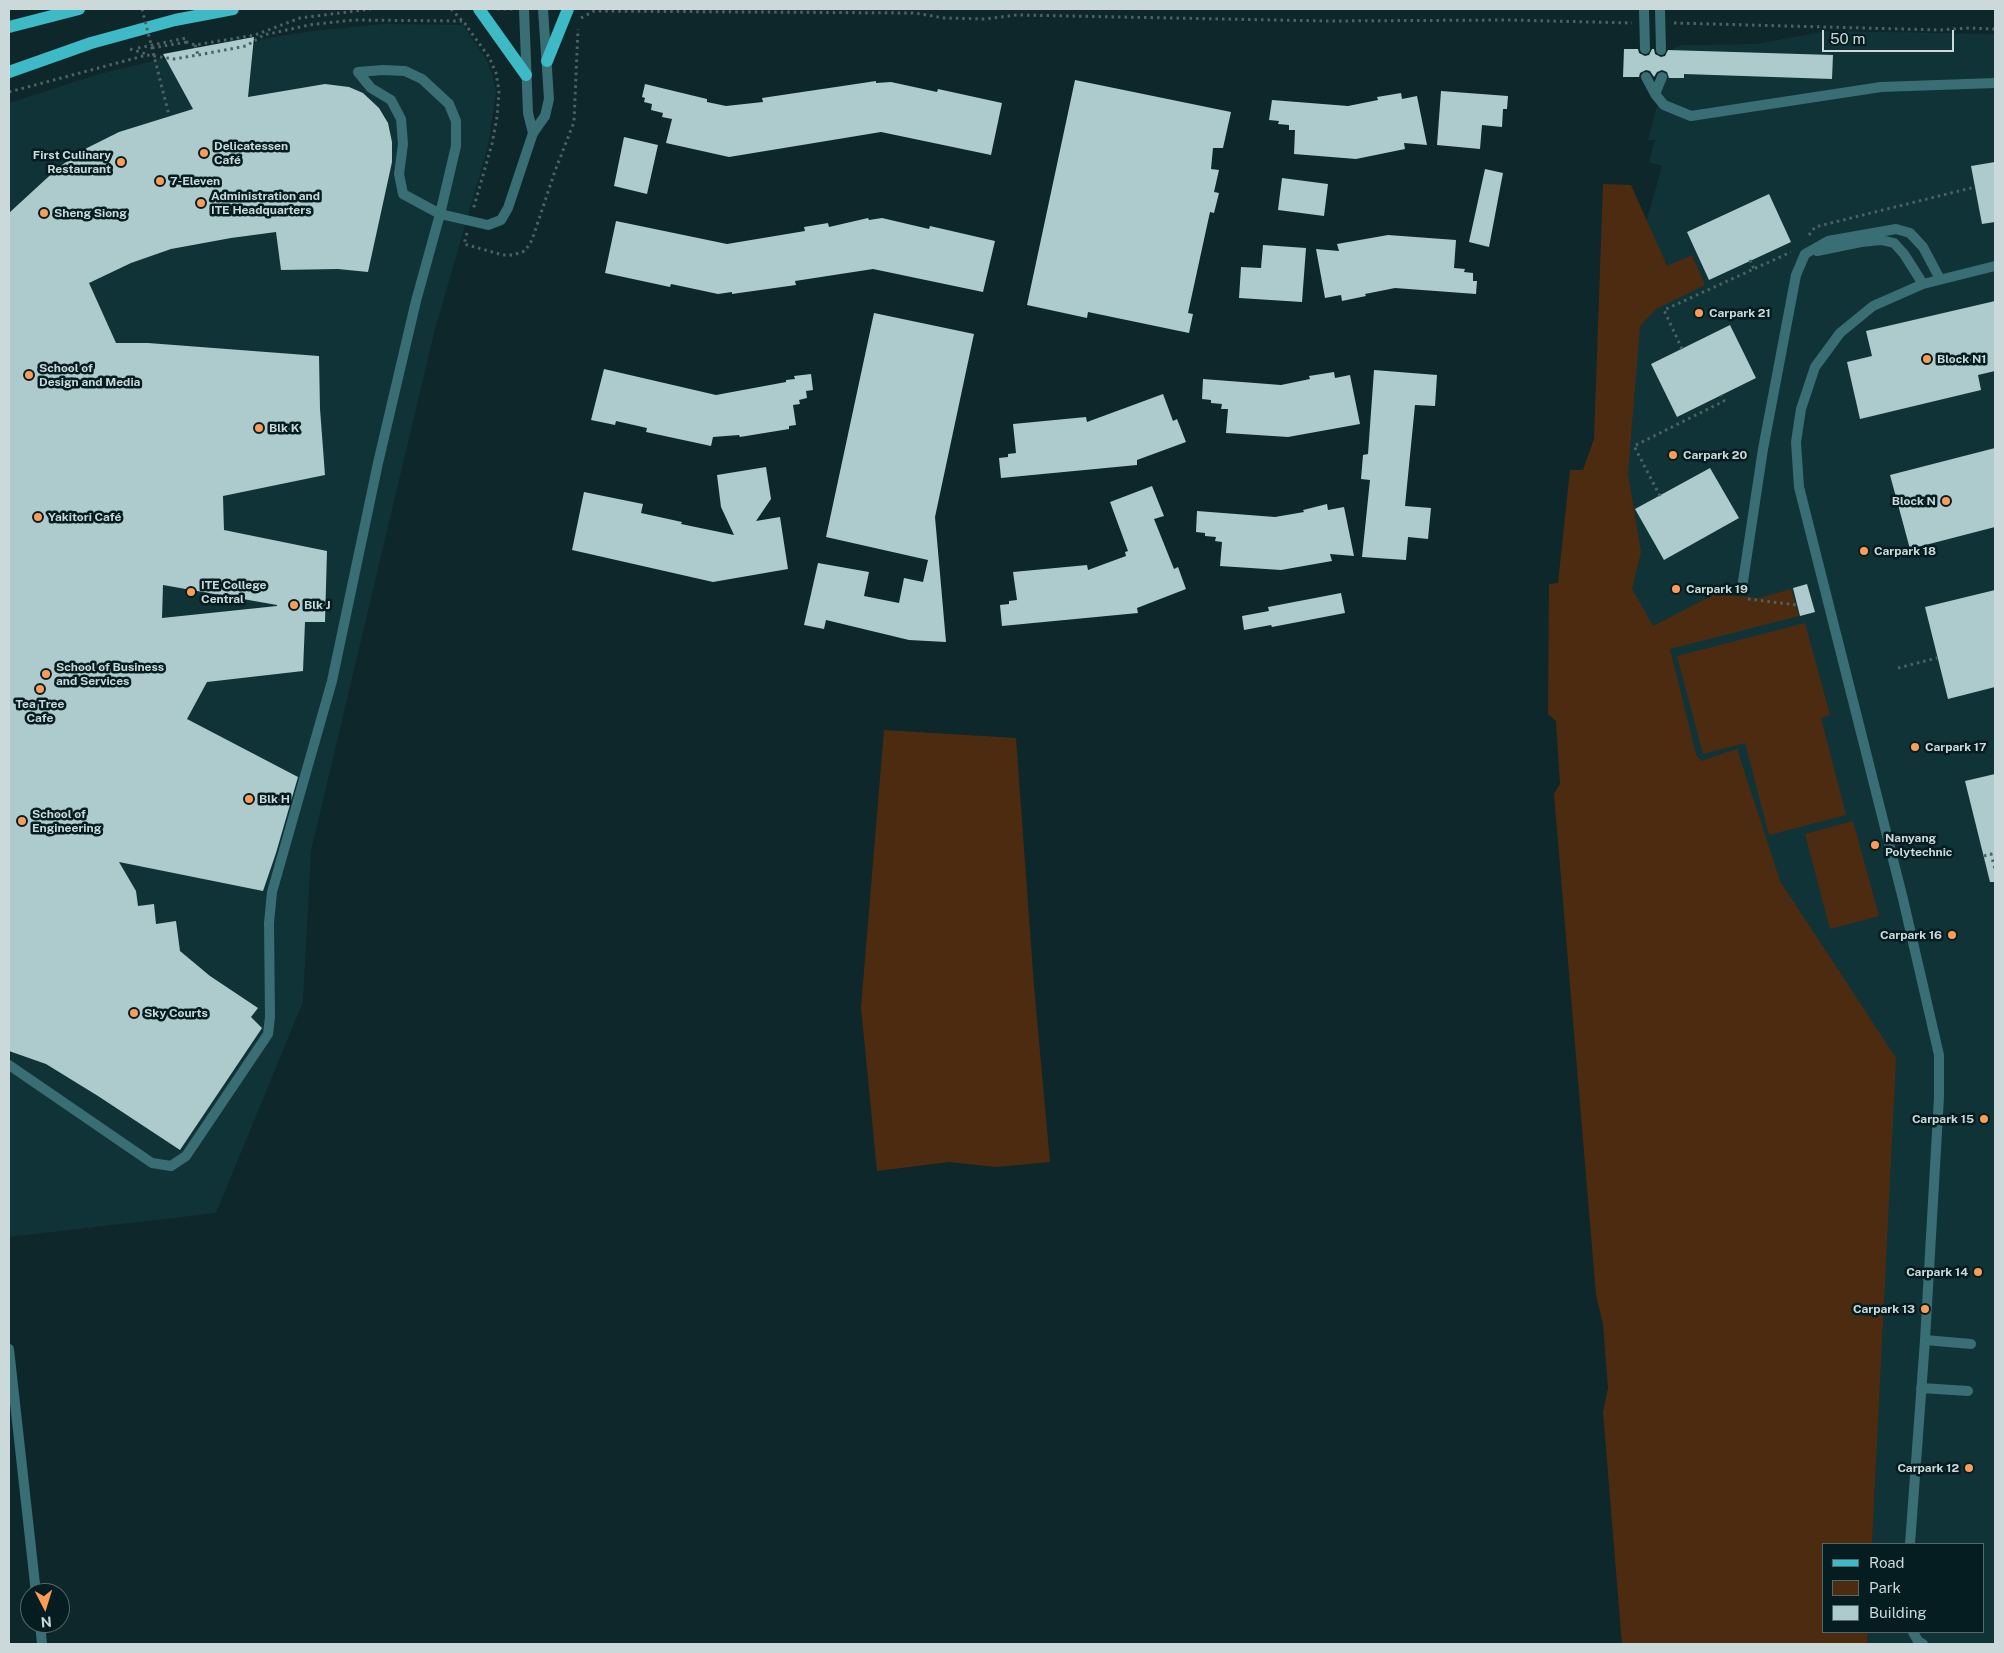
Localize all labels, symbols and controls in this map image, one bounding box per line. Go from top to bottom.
scale bar [1824,20,1956,52]
text: 50 m [1830,30,1865,47]
place label: Delicatessen Café [214,139,288,167]
marker: Delicatessen Café [198,147,210,159]
place label: First Culinary Restaurant [33,148,111,176]
marker: First Culinary Restaurant [115,156,127,168]
place label: 7-Eleven [170,174,220,188]
marker: 7-Eleven [154,175,166,187]
place label: Administration and ITE Headquarters [211,189,320,217]
marker: Administration and ITE Headquarters [195,197,207,209]
place label: Sheng Siong [54,206,127,220]
marker: Sheng Siong [38,207,50,219]
place label: Carpark 21 [1709,306,1771,320]
marker: Carpark 21 [1693,307,1705,319]
place label: Block N1 [1937,352,1986,366]
marker: Block N1 [1921,353,1933,365]
place label: School of Design and Media [39,361,140,389]
marker: School of Design and Media [23,369,35,381]
place label: Blk K [269,421,299,435]
marker: Blk K [253,422,265,434]
place label: Carpark 20 [1683,448,1747,462]
marker: Carpark 20 [1667,449,1679,461]
place label: Block N [1892,494,1936,508]
marker: Block N [1940,495,1952,507]
place label: Yakitori Café [48,510,121,524]
marker: Yakitori Café [32,511,44,523]
place label: Carpark 18 [1874,544,1936,558]
marker: Carpark 18 [1858,545,1870,557]
place label: ITE College Central [201,578,266,606]
place label: Carpark 19 [1686,582,1748,596]
marker: Carpark 19 [1670,583,1682,595]
marker: ITE College Central [185,586,197,598]
place label: Blk J [304,598,331,612]
marker: Blk J [288,599,300,611]
place label: School of Business and Services [56,660,164,688]
marker: School of Business and Services [40,668,52,680]
marker: Tea Tree Cafe [34,683,46,695]
place label: Tea Tree Cafe [16,697,64,725]
place label: Carpark 17 [1925,740,1986,754]
marker: Carpark 17 [1909,741,1921,753]
place label: Blk H [259,792,290,806]
marker: Blk H [243,793,255,805]
place label: School of Engineering [32,807,101,835]
marker: School of Engineering [16,815,28,827]
place label: Nanyang Polytechnic [1885,831,1952,859]
marker: Nanyang Polytechnic [1869,839,1881,851]
place label: Carpark 16 [1880,928,1942,942]
marker: Carpark 16 [1946,929,1958,941]
place label: Sky Courts [144,1006,208,1020]
marker: Sky Courts [128,1007,140,1019]
place label: Carpark 15 [1912,1112,1974,1126]
marker: Carpark 15 [1978,1113,1990,1125]
place label: Carpark 14 [1906,1265,1968,1279]
marker: Carpark 14 [1972,1266,1984,1278]
place label: Carpark 13 [1853,1302,1915,1316]
marker: Carpark 13 [1919,1303,1931,1315]
place label: Carpark 12 [1897,1461,1959,1475]
marker: Carpark 12 [1963,1462,1975,1474]
legend [1822,1543,1984,1633]
text: Road [1869,1554,1905,1571]
text: Park [1869,1579,1901,1596]
north arrow [20,1583,70,1633]
text: Building [1869,1604,1927,1621]
text: N [40,1613,52,1630]

